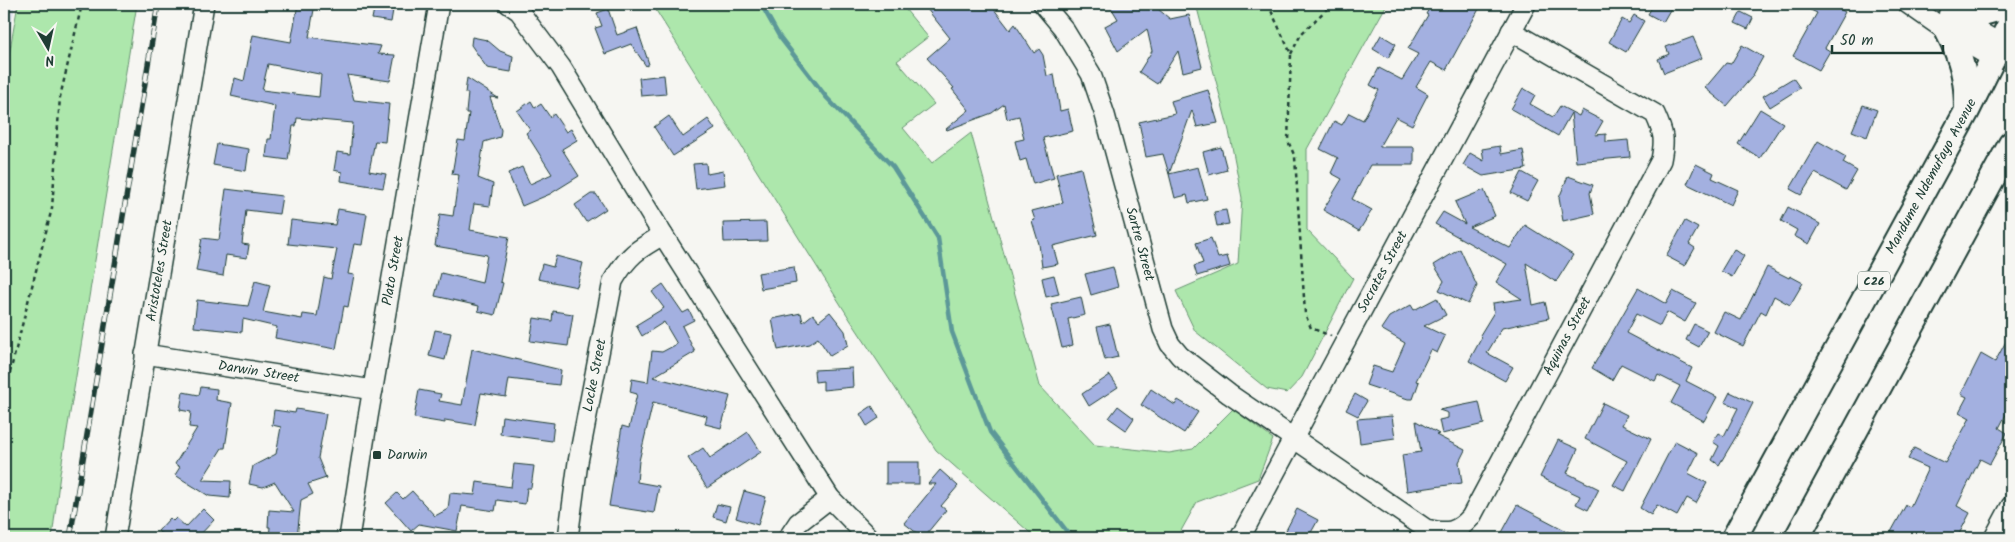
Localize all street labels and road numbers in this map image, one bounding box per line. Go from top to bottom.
street label: Mandume Ndemufayo Avenue [1880,94,1983,258]
street label: Sartre Street [1119,204,1161,284]
street label: Aristoteles Street [140,218,179,323]
street label: Socrates Street [1352,226,1414,317]
street label: Plato Street [376,233,410,307]
road number: C26 [1858,272,1890,290]
street label: Aquinas Street [1537,292,1598,379]
street label: Locke Street [577,336,613,414]
street label: Darwin Street [217,355,301,389]

